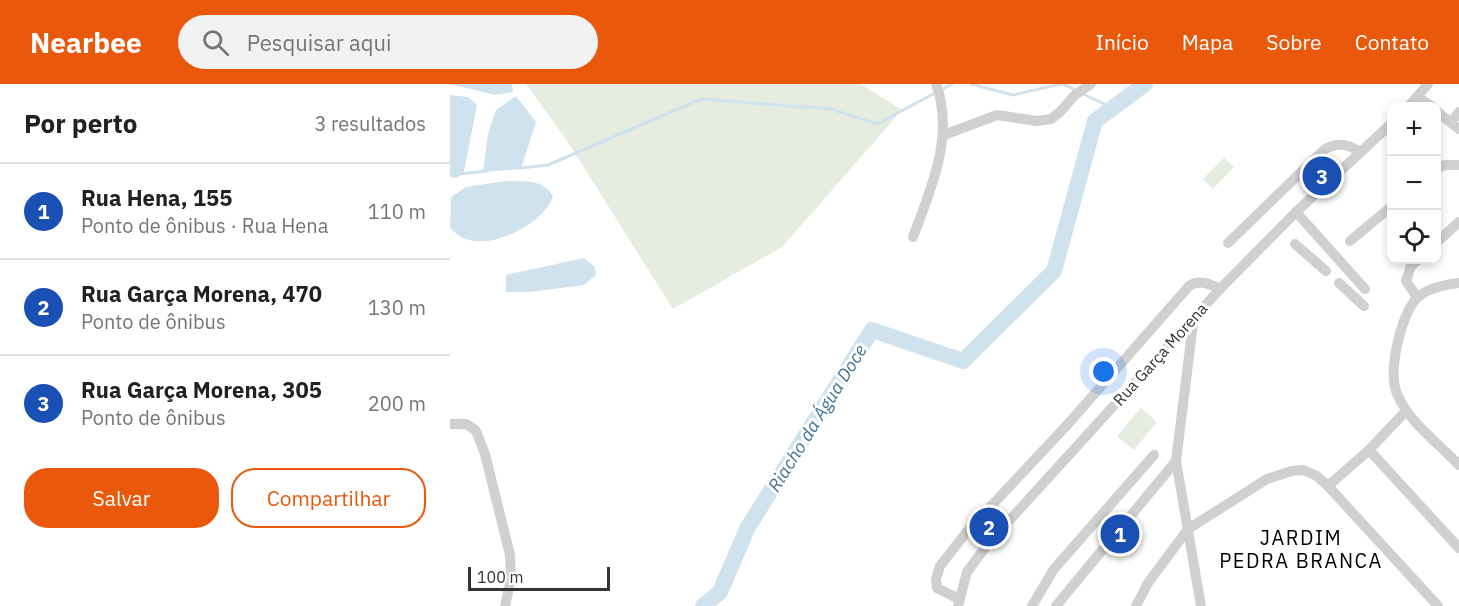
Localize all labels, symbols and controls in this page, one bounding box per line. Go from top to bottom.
search box [178,15,598,69]
text: Nearbee [30,24,142,61]
icon: search [199,26,232,59]
text: Pesquisar aqui [247,28,391,57]
text: Início [1096,28,1149,56]
text: Mapa [1182,28,1233,56]
text: Sobre [1266,28,1322,56]
text: Contato [1355,28,1429,56]
map controls [1387,102,1441,264]
button: + [1387,102,1441,156]
text: Por perto [24,106,137,140]
text: 3 resultados [314,110,426,137]
pin: 3 [1302,154,1342,199]
button: − [1387,156,1441,210]
text: Rua Hena, 155 [81,183,232,212]
text: 1 [38,198,50,225]
text: 110 m [368,198,426,225]
button: locate [1387,210,1441,264]
text: Ponto de ônibus · Rua Hena [81,212,328,239]
text: Rua Garça Morena, 470 [81,279,322,308]
text: 2 [38,294,50,321]
text: 130 m [368,294,426,321]
street label: Rua Garça Morena [1109,298,1212,410]
text: Ponto de ônibus [81,308,226,335]
water label: Riacho da Água Doce [762,340,872,496]
your location [1089,357,1118,386]
text: Rua Garça Morena, 305 [81,375,322,404]
text: 3 [38,390,50,417]
text: 200 m [368,390,426,417]
text: Ponto de ônibus [81,404,226,431]
button: Salvar [24,468,219,528]
button: Compartilhar [231,468,426,528]
pin: 2 [970,504,1008,550]
pin: 1 [1100,512,1140,556]
district label: JARDIM PEDRA BRANCA [1219,524,1383,574]
scale bar [468,564,610,592]
text: 100 m [477,567,524,587]

